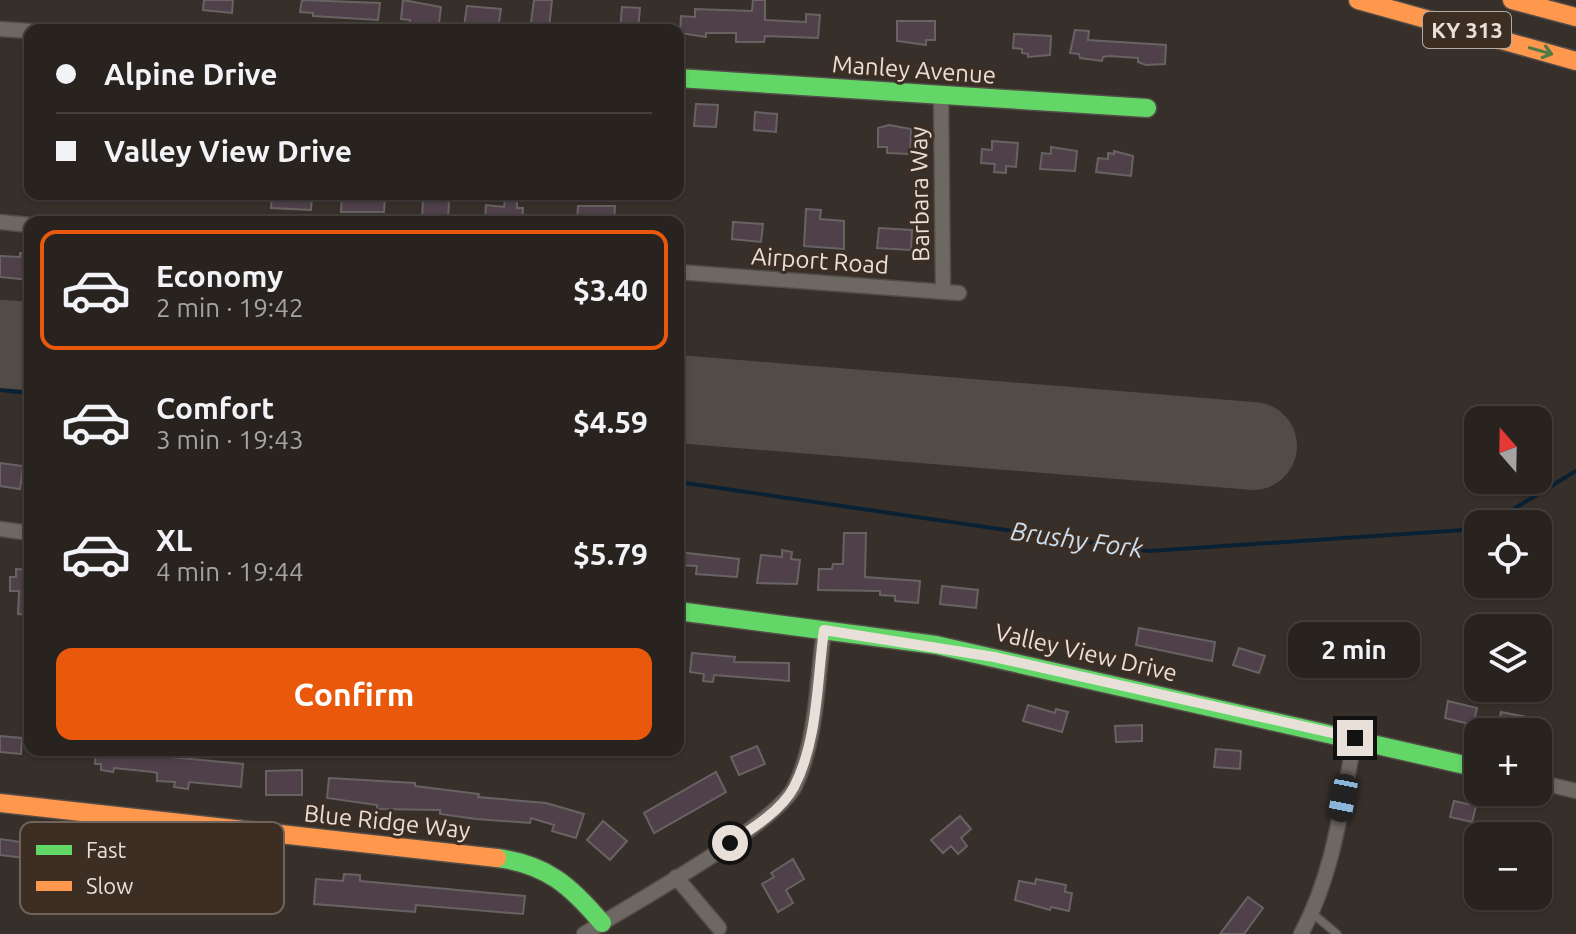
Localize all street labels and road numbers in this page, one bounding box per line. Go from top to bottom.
road number: KY 313 [1423,12,1511,48]
street label: Manley Avenue [831,50,997,89]
street label: Barbara Way [905,126,934,262]
street label: Airport Road [750,242,890,279]
street label: Valley View Drive [992,618,1180,687]
street label: Blue Ridge Way [303,799,472,844]

